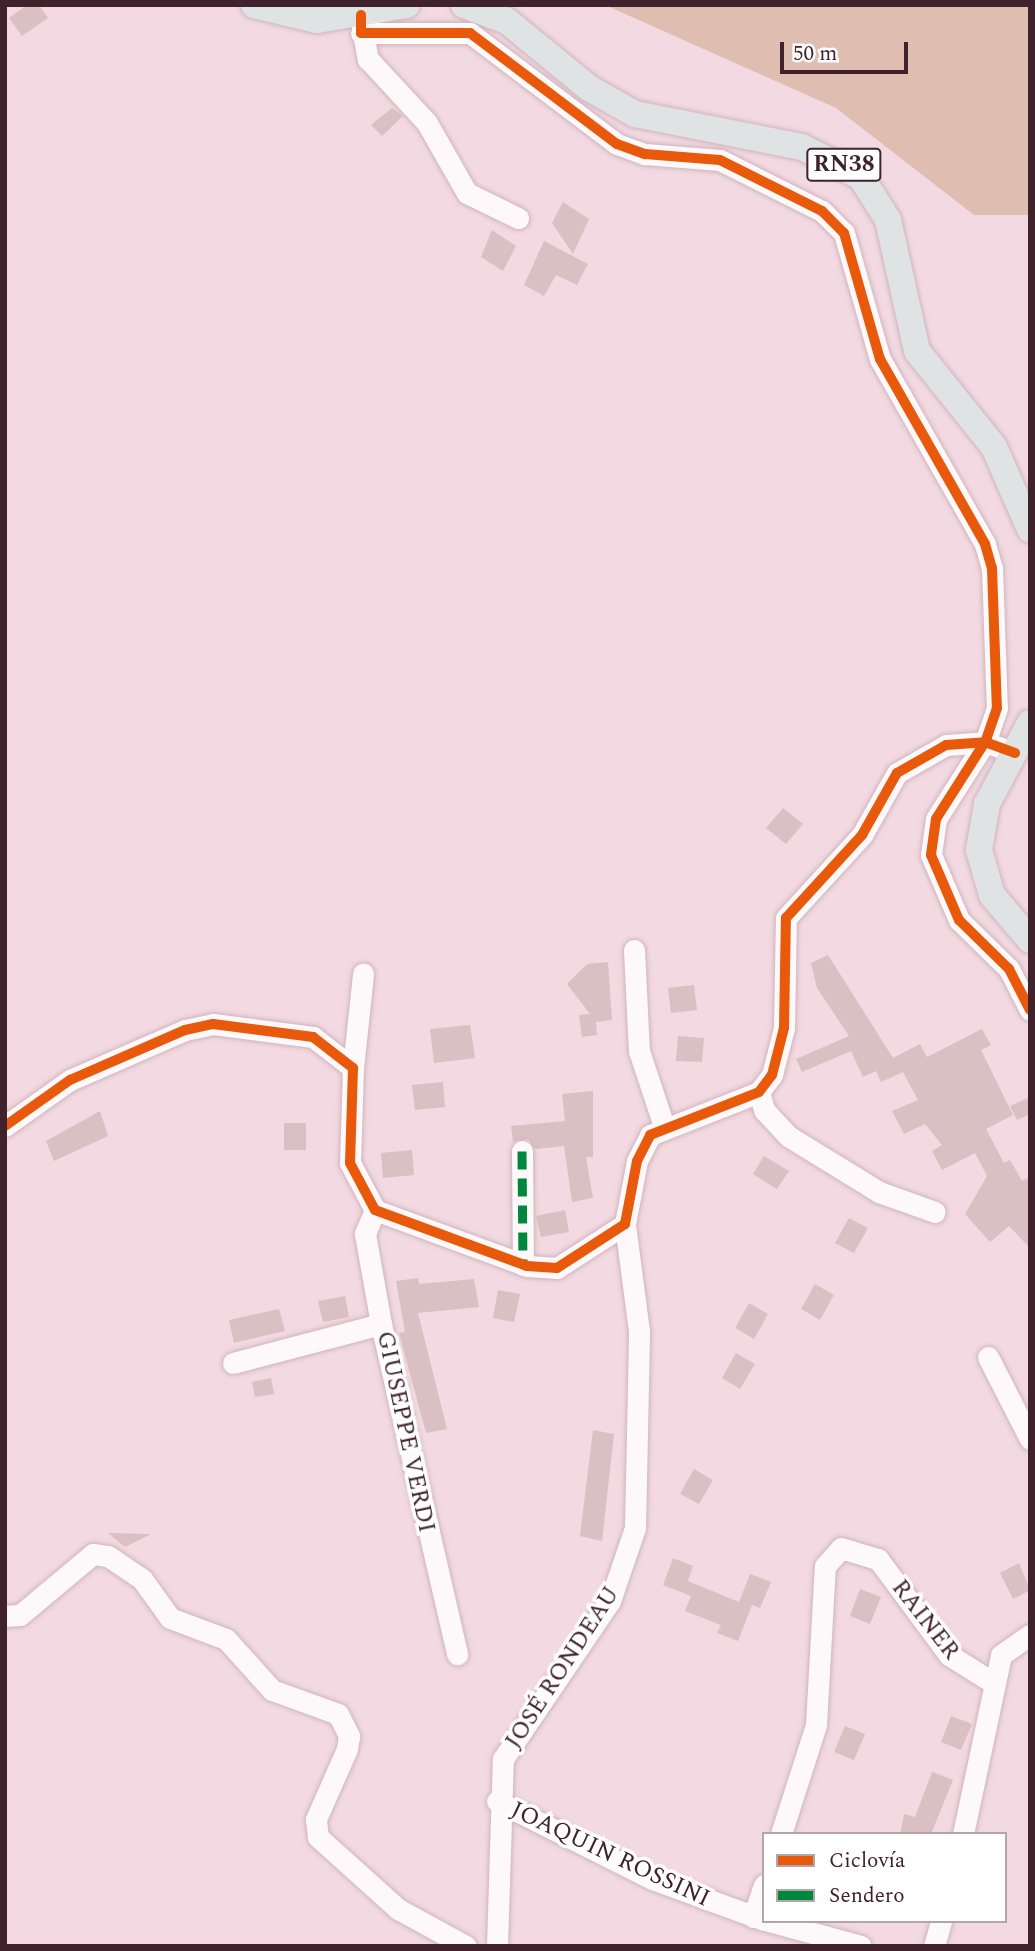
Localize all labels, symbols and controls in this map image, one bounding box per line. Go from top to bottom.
scale bar [783,28,911,72]
text: 50 m [793,38,837,70]
road number: RN38 [806,146,882,184]
street label: GIUSEPPE VERDI [370,1329,440,1535]
street label: RAINER [885,1574,965,1666]
street label: JOSÉ RONDEAU [500,1581,626,1755]
street label: JOAQUIN ROSSINI [506,1796,714,1914]
legend [762,1832,1007,1923]
text: Ciclovía [829,1845,905,1877]
text: Sendero [829,1880,905,1912]

